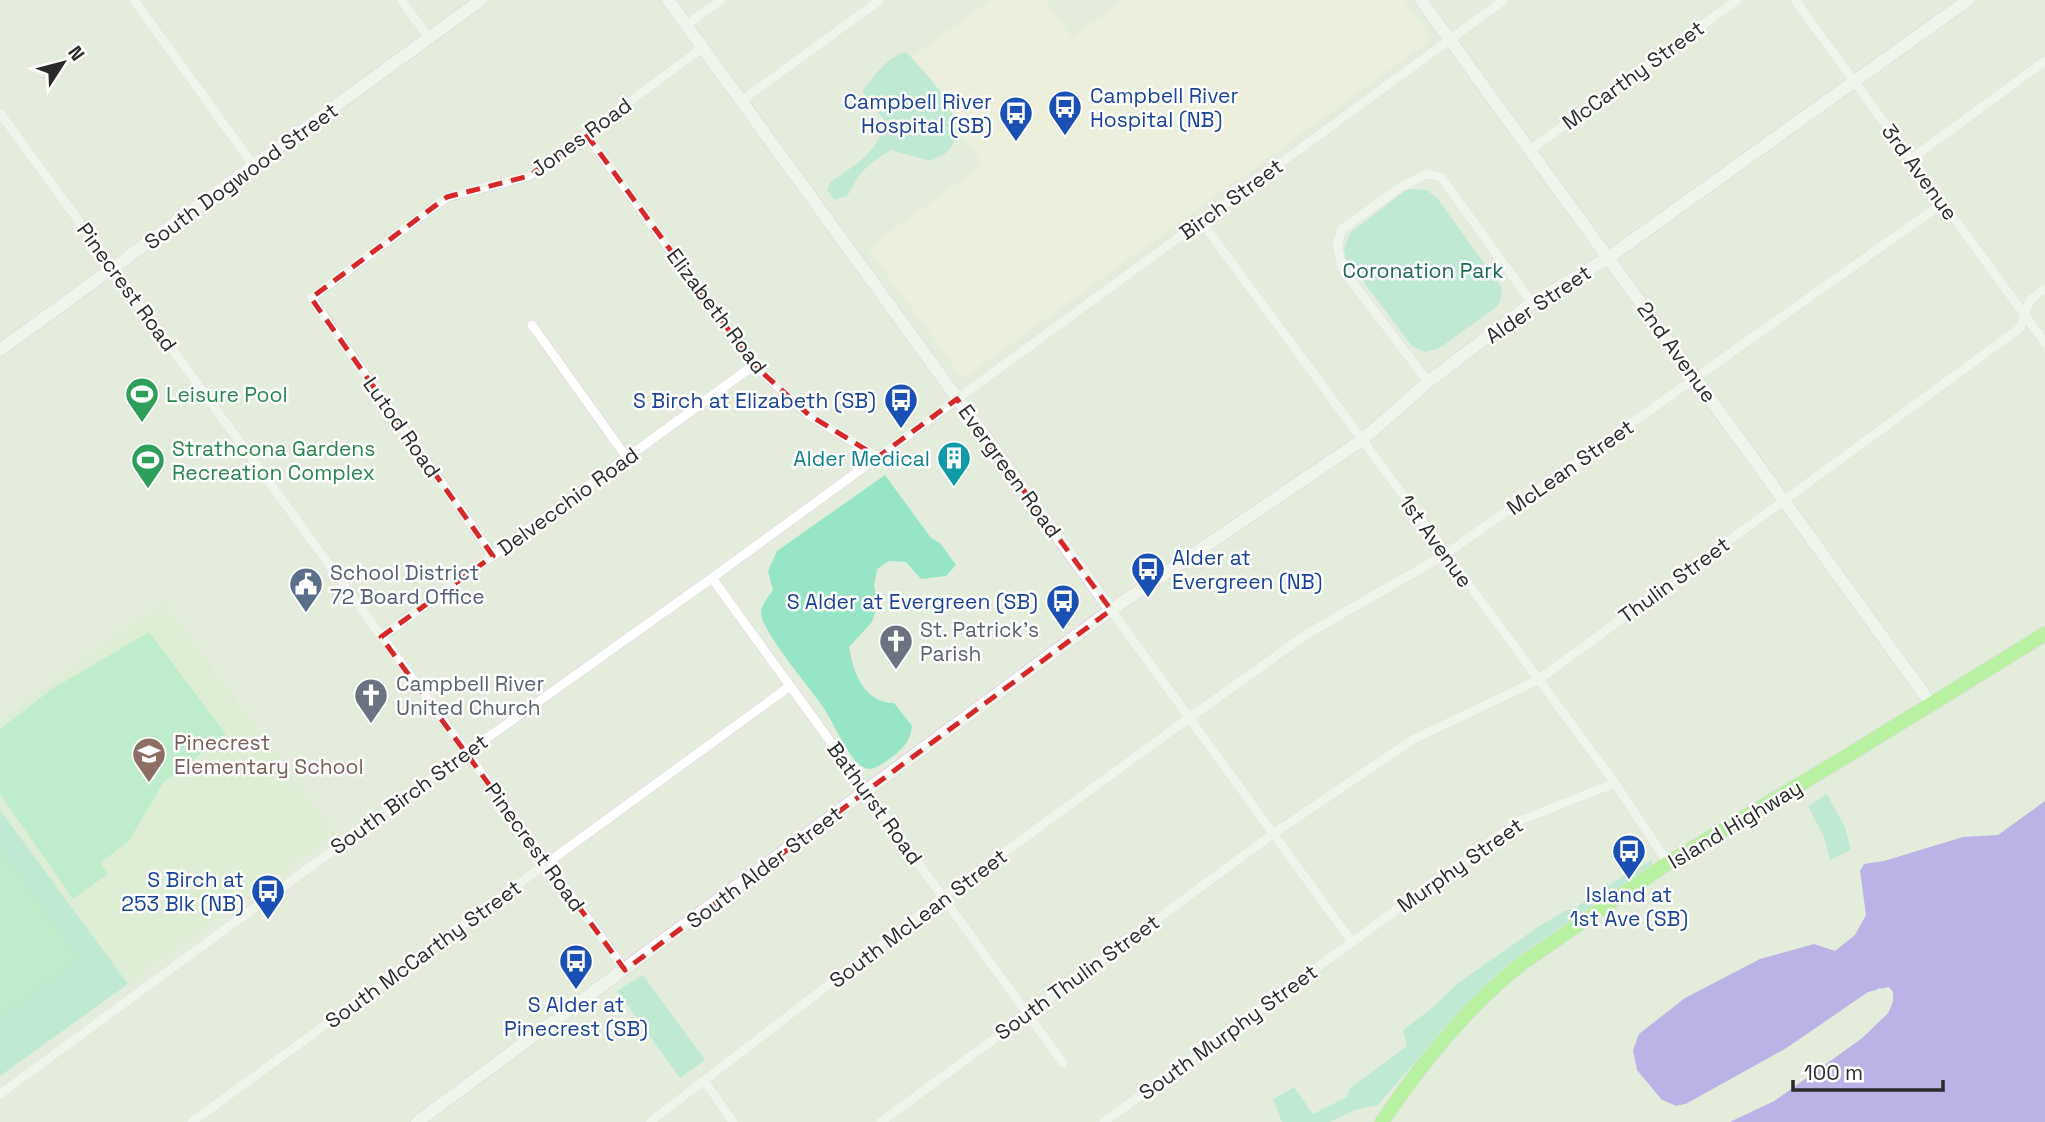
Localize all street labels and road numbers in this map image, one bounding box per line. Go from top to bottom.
street label: McCarthy Street [1557,14,1709,136]
street label: Jones Road [525,91,637,183]
street label: South Dogwood Street [139,97,343,255]
street label: 3rd Avenue [1876,118,1964,226]
street label: Birch Street [1174,152,1288,246]
street label: Pinecrest Road [71,217,183,357]
street label: Elizabeth Road [661,243,773,379]
street label: Alder Street [1480,259,1596,349]
street label: 2nd Avenue [1631,296,1723,408]
street label: Lutod Road [357,371,447,483]
street label: Evergreen Road [953,399,1067,543]
street label: McLean Street [1501,413,1639,521]
street label: Delvecchio Road [492,441,644,561]
street label: 1st Avenue [1393,489,1479,593]
street label: Thulin Street [1613,531,1735,629]
street label: South Birch Street [325,728,493,860]
street label: Bathurst Road [821,736,929,870]
street label: Island Highway [1663,773,1807,875]
street label: Pinecrest Road [479,777,591,917]
street label: South Alder Street [681,800,847,934]
street label: Murphy Street [1392,812,1528,918]
street label: South McLean Street [824,842,1012,994]
street label: South McCarthy Street [320,874,526,1034]
street label: South Thulin Street [989,908,1165,1046]
street label: South Murphy Street [1133,958,1323,1106]

